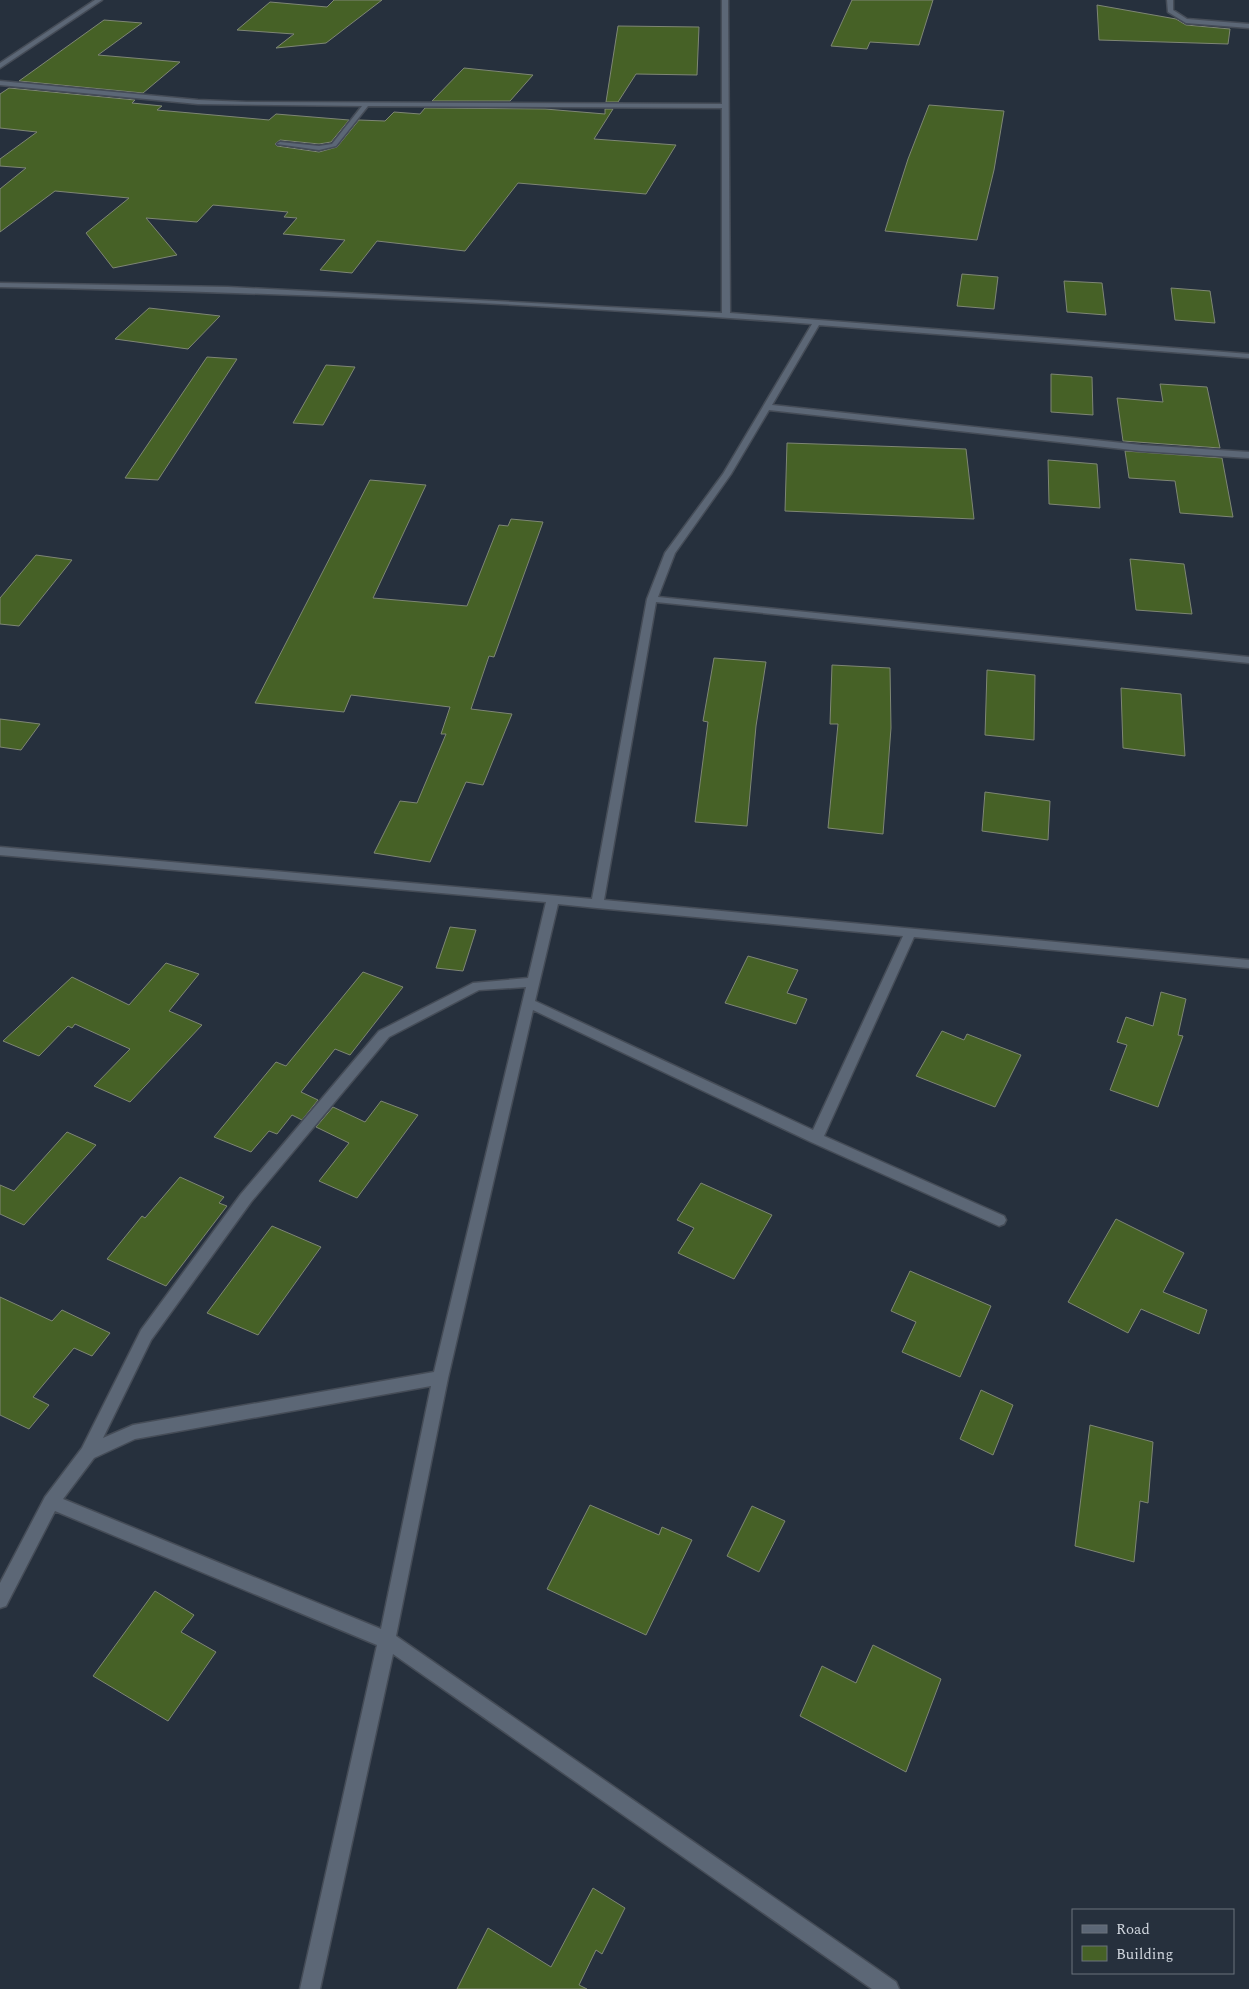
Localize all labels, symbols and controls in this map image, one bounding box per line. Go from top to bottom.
legend [1072,1909,1234,1974]
text: Road [1116,1918,1150,1941]
text: Building [1116,1943,1173,1966]

